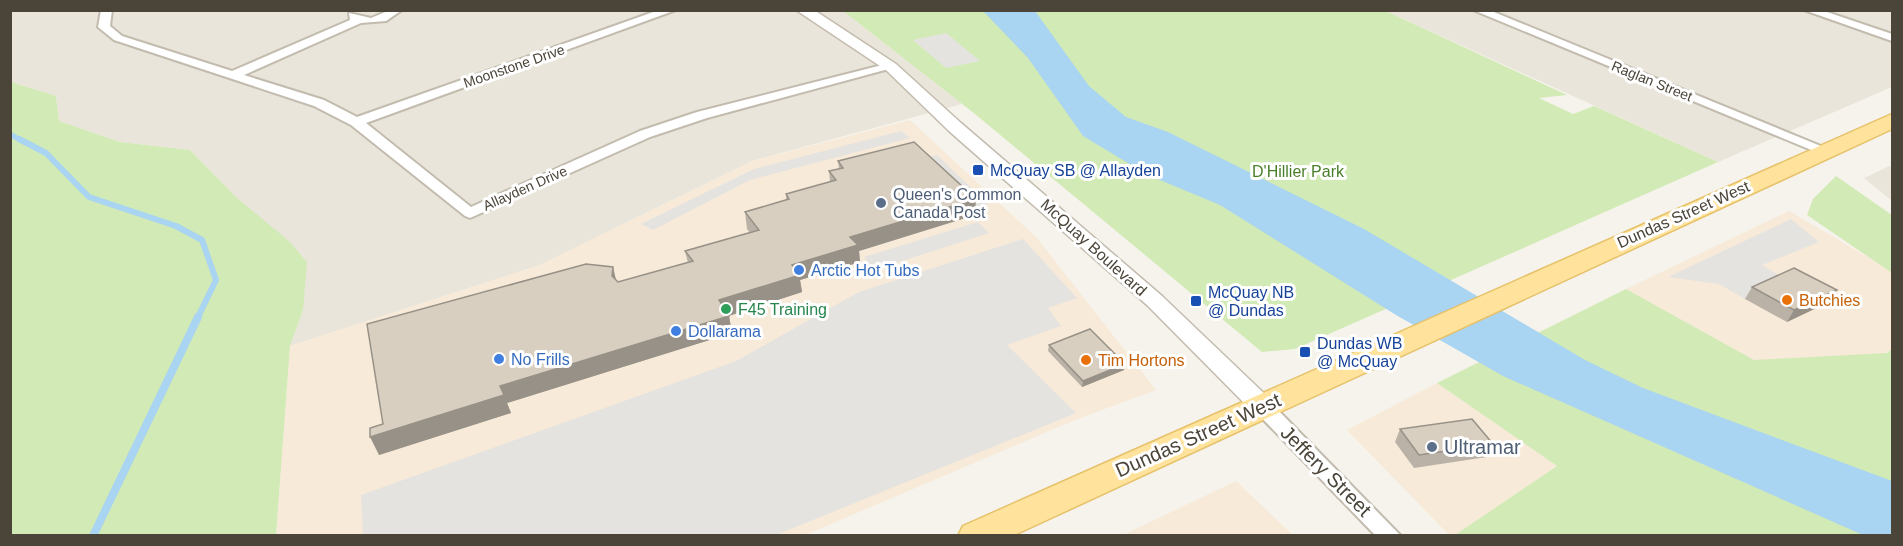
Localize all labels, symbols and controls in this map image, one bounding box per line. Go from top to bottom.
street label: Moonstone Drive [461,41,567,91]
street label: Raglan Street [1609,58,1695,104]
street label: Allayden Drive [481,162,570,214]
place label: McQuay SB @ Allayden [990,162,1161,179]
marker: McQuay SB @ Allayden [971,163,985,177]
park label: D'Hillier Park [1252,163,1345,180]
street label: Dundas Street West [1614,177,1752,251]
place label: Queen's Common Canada Post [893,186,1021,221]
marker: Queen's Common Canada Post [874,196,888,210]
street label: McQuay Boulevard [1037,196,1150,299]
place label: Arctic Hot Tubs [811,262,919,279]
marker: Arctic Hot Tubs [792,263,806,277]
place label: McQuay NB @ Dundas [1208,284,1294,319]
place label: Butchies [1799,292,1860,309]
marker: Butchies [1780,293,1794,307]
marker: McQuay NB @ Dundas [1189,294,1203,308]
place label: F45 Training [738,301,827,318]
marker: F45 Training [719,302,733,316]
place label: Dollarama [688,323,761,340]
marker: Dollarama [669,324,683,338]
place label: Dundas WB @ McQuay [1317,335,1402,370]
marker: Dundas WB @ McQuay [1298,345,1312,359]
place label: No Frills [511,351,570,368]
marker: No Frills [492,352,506,366]
place label: Tim Hortons [1098,352,1185,369]
marker: Tim Hortons [1079,353,1093,367]
street label: Dundas Street West [1112,388,1284,481]
street label: Jeffery Street [1276,421,1376,521]
place label: Ultramar [1444,436,1521,458]
marker: Ultramar [1425,440,1439,454]

